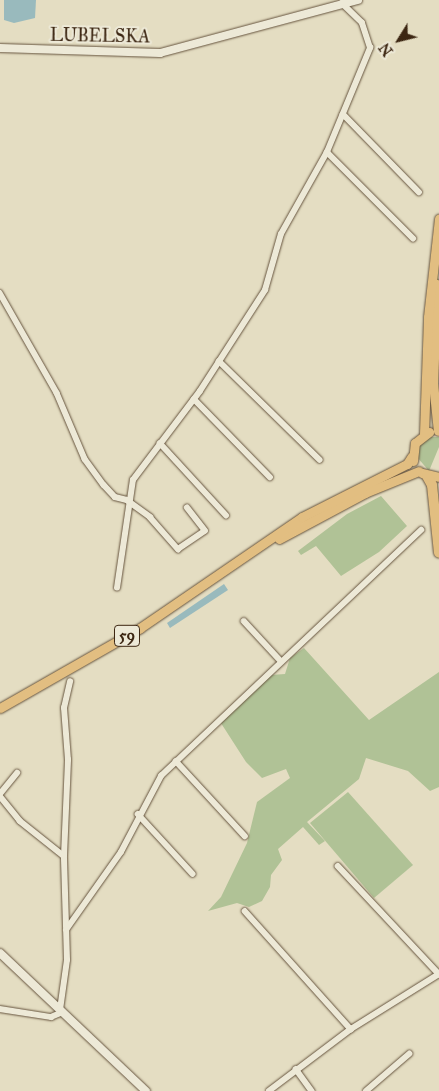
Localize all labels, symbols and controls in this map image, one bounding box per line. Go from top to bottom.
north arrow [374,15,424,65]
street label: LUBELSKA [50,24,150,48]
text: N [376,39,397,59]
road number: 59 [113,622,141,650]

